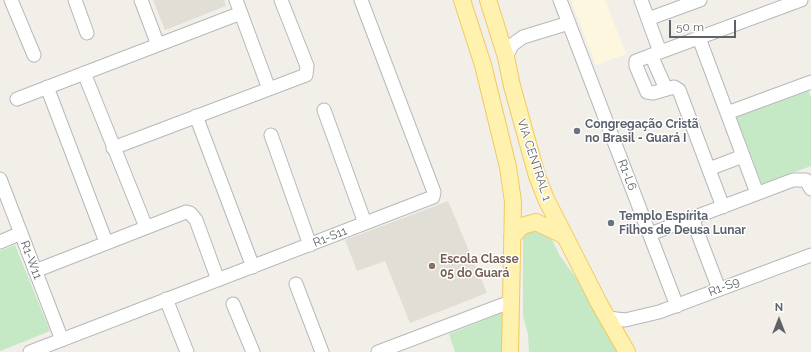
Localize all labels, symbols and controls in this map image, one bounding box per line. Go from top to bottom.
scale bar [671,12,738,38]
text: 50 m [676,20,704,34]
street label: VIA CENTRAL 1 [514,117,554,203]
place label: Congregação Cristã no Brasil - Guará I [585,117,699,145]
marker: Congregação Cristã no Brasil - Guará I [572,126,582,136]
street label: R1-L6 [615,157,639,193]
place label: Templo Espírita Filhos de Deusa Lunar [619,209,746,237]
marker: Templo Espírita Filhos de Deusa Lunar [606,218,616,228]
street label: R1-S11 [311,224,349,250]
street label: R1-W11 [17,239,45,281]
place label: Escola Classe 05 do Guará [440,252,519,280]
marker: Escola Classe 05 do Guará [427,261,437,271]
street label: R1-S9 [706,275,742,299]
north arrow [759,300,799,340]
text: N [775,301,783,314]

